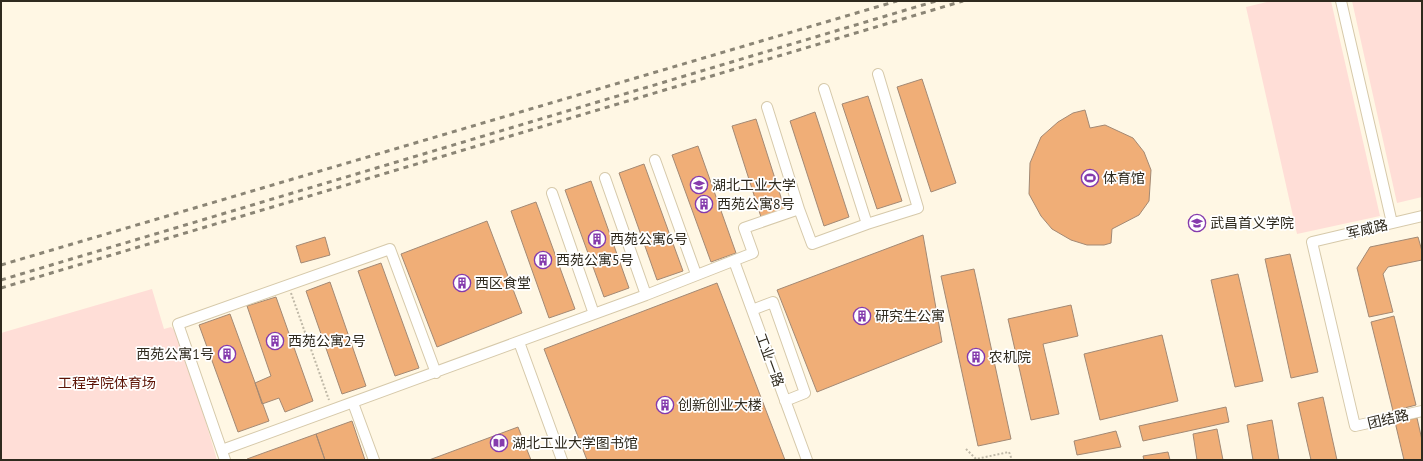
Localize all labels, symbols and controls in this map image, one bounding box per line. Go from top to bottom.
sports icon: 体育馆 [1080,168,1100,188]
place label: 体育馆 [1103,169,1145,187]
school or university icon: 湖北工业大学 [689,175,709,195]
place label: 湖北工业大学 [712,176,796,194]
building icon: 西苑公寓8号 [694,194,714,214]
place label: 西苑公寓8号 [717,195,795,213]
school or university icon: 武昌首义学院 [1187,213,1207,233]
place label: 武昌首义学院 [1210,214,1294,232]
street label: 军威路 [1345,216,1389,242]
building icon: 西苑公寓6号 [587,229,607,249]
place label: 西苑公寓6号 [610,230,688,248]
building icon: 西苑公寓5号 [533,250,553,270]
place label: 西苑公寓5号 [556,251,634,269]
building icon: 西区食堂 [452,273,472,293]
place label: 西区食堂 [475,274,531,292]
building icon: 研究生公寓 [852,306,872,326]
place label: 研究生公寓 [875,307,945,325]
building icon: 西苑公寓2号 [265,331,285,351]
street label: 工业一路 [752,331,788,389]
place label: 西苑公寓2号 [288,332,366,350]
building icon: 西苑公寓1号 [217,344,237,364]
place label: 西苑公寓1号 [136,345,214,363]
building icon: 农机院 [966,347,986,367]
place label: 农机院 [989,348,1031,366]
park label: 工程学院体育场 [58,374,156,392]
building icon: 创新创业大楼 [655,395,675,415]
place label: 创新创业大楼 [678,396,762,414]
street label: 团结路 [1366,406,1410,432]
library icon: 湖北工业大学图书馆 [489,433,509,453]
place label: 湖北工业大学图书馆 [512,434,638,452]

